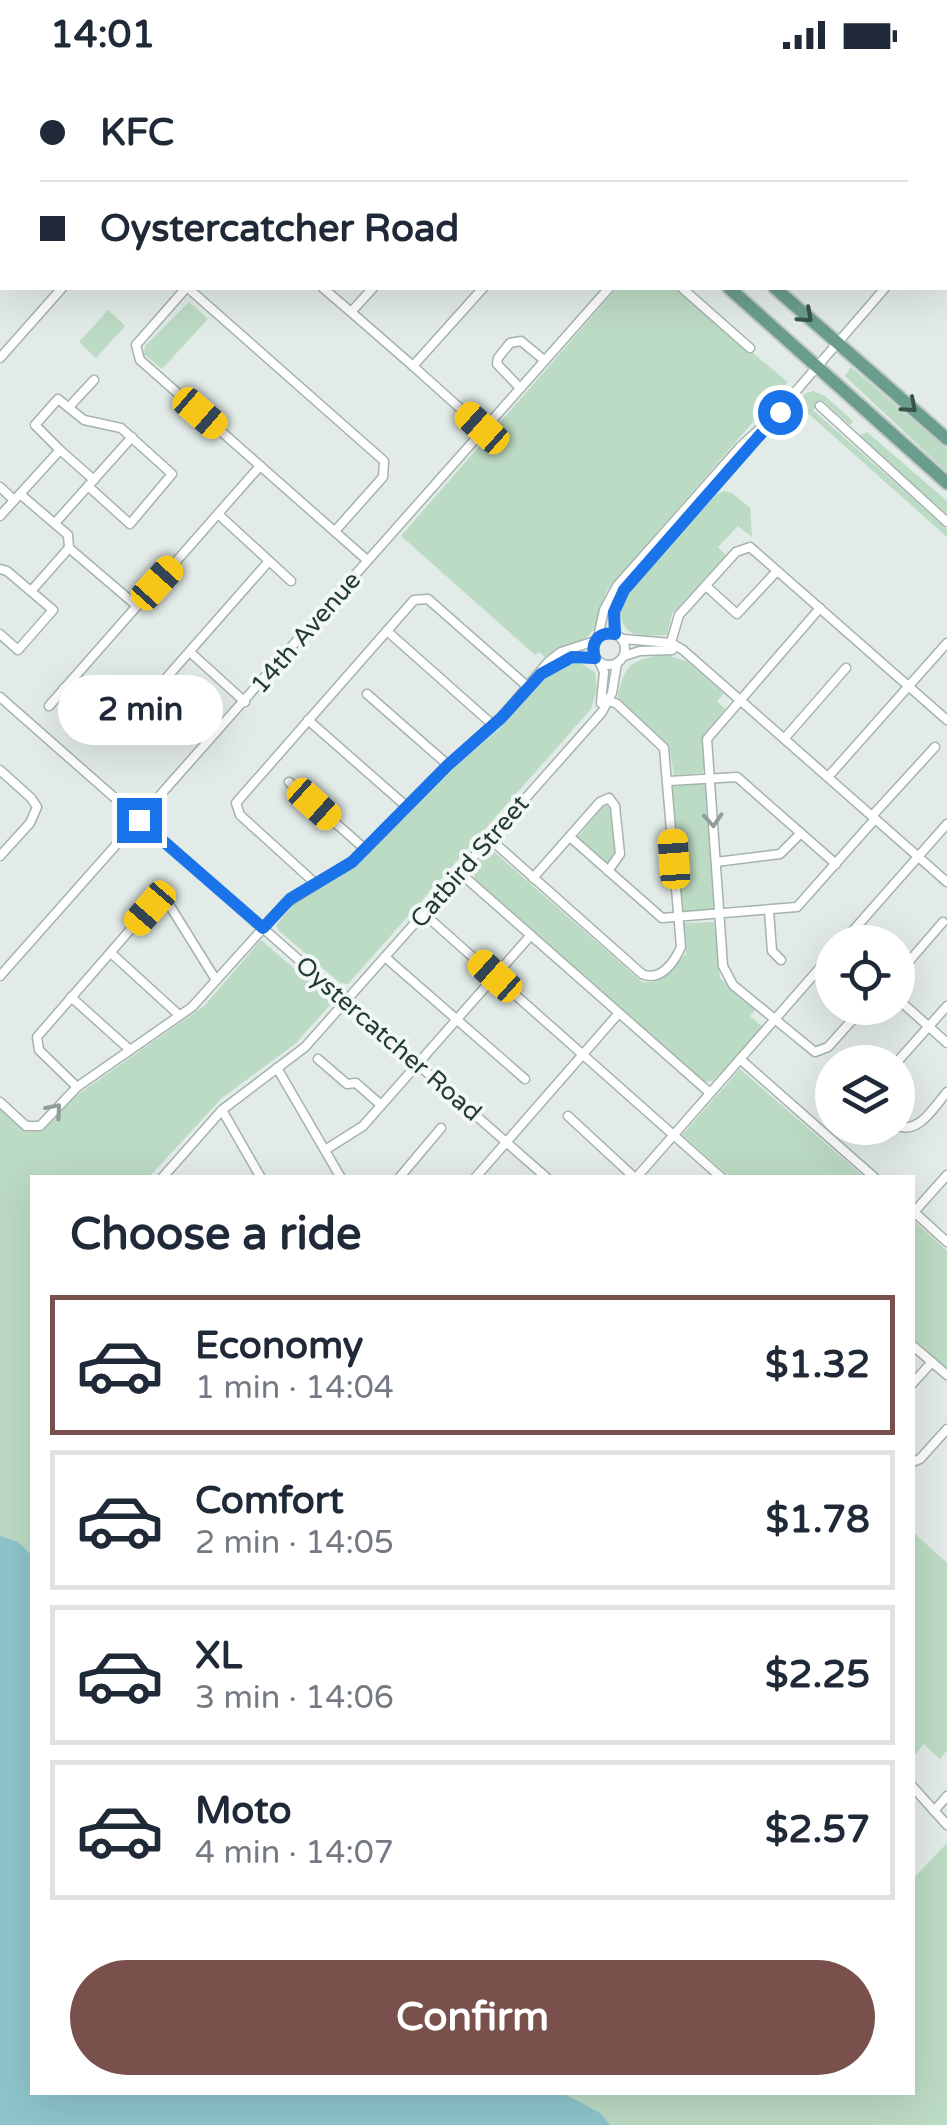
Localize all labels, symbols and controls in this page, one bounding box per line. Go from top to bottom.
text: 14:01 [50,12,155,58]
text: KFC [100,110,174,156]
text: Oystercatcher Road [100,206,459,252]
one-way arrow [794,304,813,322]
car [168,382,232,444]
route start [758,390,803,435]
one-way arrow [898,395,917,413]
car [450,397,514,459]
car [126,551,188,615]
street label: 14th Avenue [245,565,367,700]
callout: 2 min [56,675,222,745]
text: 2 min [98,691,183,729]
car [282,773,346,835]
street label: Catbird Street [404,789,536,934]
route end [117,798,162,843]
one-way arrow [702,813,724,829]
car [657,828,691,890]
car [119,876,181,940]
map controls [815,925,915,1145]
button: locate [815,925,915,1025]
car [463,945,527,1007]
street label: Oystercatcher Road [289,950,487,1128]
button: layers [815,1045,915,1145]
one-way arrow [44,1103,62,1122]
text: Choose a ride [70,1208,361,1262]
icon: car [75,1320,165,1410]
text: Economy [195,1323,363,1369]
text: $1.32 [765,1342,870,1388]
text: 1 min · 14:04 [195,1369,394,1407]
icon: car [75,1475,165,1565]
text: Comfort [195,1478,344,1524]
text: $1.78 [765,1497,870,1543]
text: 2 min · 14:05 [195,1524,394,1562]
icon: car [75,1630,165,1720]
text: XL [195,1633,242,1679]
text: $2.25 [765,1652,870,1698]
text: 3 min · 14:06 [195,1679,394,1717]
icon: car [75,1785,165,1875]
text: Moto [195,1788,291,1834]
text: $2.57 [765,1807,870,1853]
text: 4 min · 14:07 [195,1834,394,1872]
button: Confirm [70,1960,875,2075]

